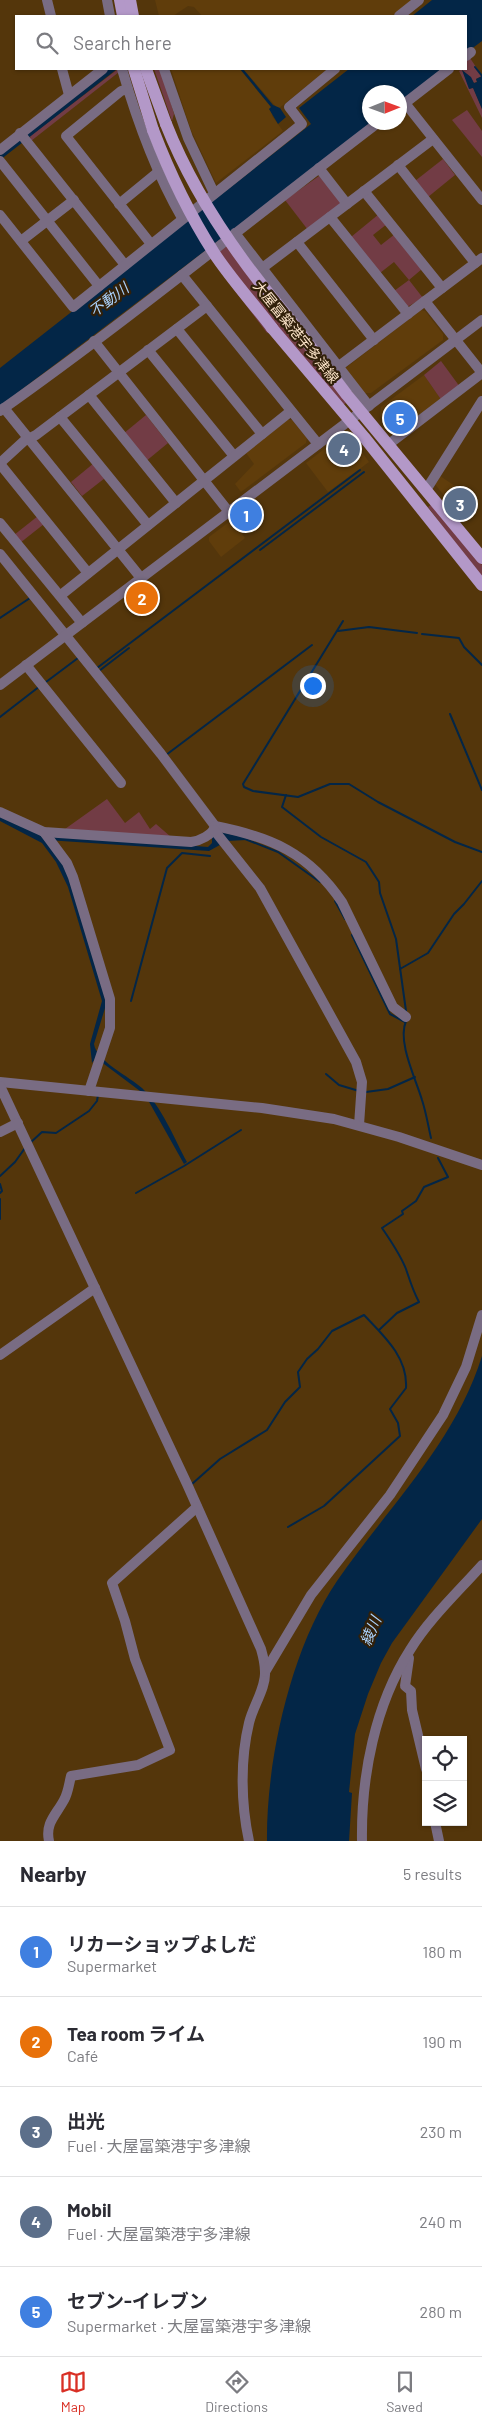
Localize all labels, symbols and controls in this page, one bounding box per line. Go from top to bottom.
search box [15,15,467,70]
icon: search [33,29,61,57]
text: Search here [73,31,172,54]
north arrow [362,85,407,130]
water label: 不動川 [85,277,133,320]
street label: 大屋冨築港宇多津線 [250,277,343,386]
pin: 5 [384,399,416,437]
pin: 4 [328,430,360,468]
pin: 3 [444,485,476,523]
pin: 1 [230,496,262,534]
pin: 2 [126,579,158,617]
your location [300,673,326,699]
water label: 綾川 [356,1611,385,1648]
map controls [422,1736,467,1826]
button: locate [422,1736,467,1781]
button: layers [422,1781,467,1826]
text: Nearby [20,1861,86,1886]
text: 5 results [403,1864,462,1883]
text: リカーショップよしだ [67,1932,257,1955]
text: 1 [33,1942,39,1961]
text: 180 m [423,1942,462,1961]
text: Supermarket [67,1956,157,1975]
text: Tea room ライム [67,2022,205,2045]
text: 2 [32,2032,40,2051]
text: 190 m [423,2032,462,2051]
text: Café [67,2046,98,2065]
text: 出光 [67,2109,105,2132]
text: 3 [32,2122,40,2141]
text: 230 m [420,2122,462,2141]
text: Fuel · 大屋冨築港宇多津線 [67,2136,250,2155]
text: Mobil [67,2198,111,2221]
text: 4 [31,2212,41,2231]
text: 240 m [419,2212,462,2231]
text: Fuel · 大屋冨築港宇多津線 [67,2224,250,2243]
text: セブン-イレブン [67,2289,208,2312]
text: 5 [32,2302,40,2321]
text: 280 m [420,2302,462,2321]
text: Supermarket · 大屋冨築港宇多津線 [67,2316,311,2335]
tab: Map [59,2368,87,2415]
tab: Directions [205,2368,268,2415]
tab: Saved [386,2368,423,2415]

